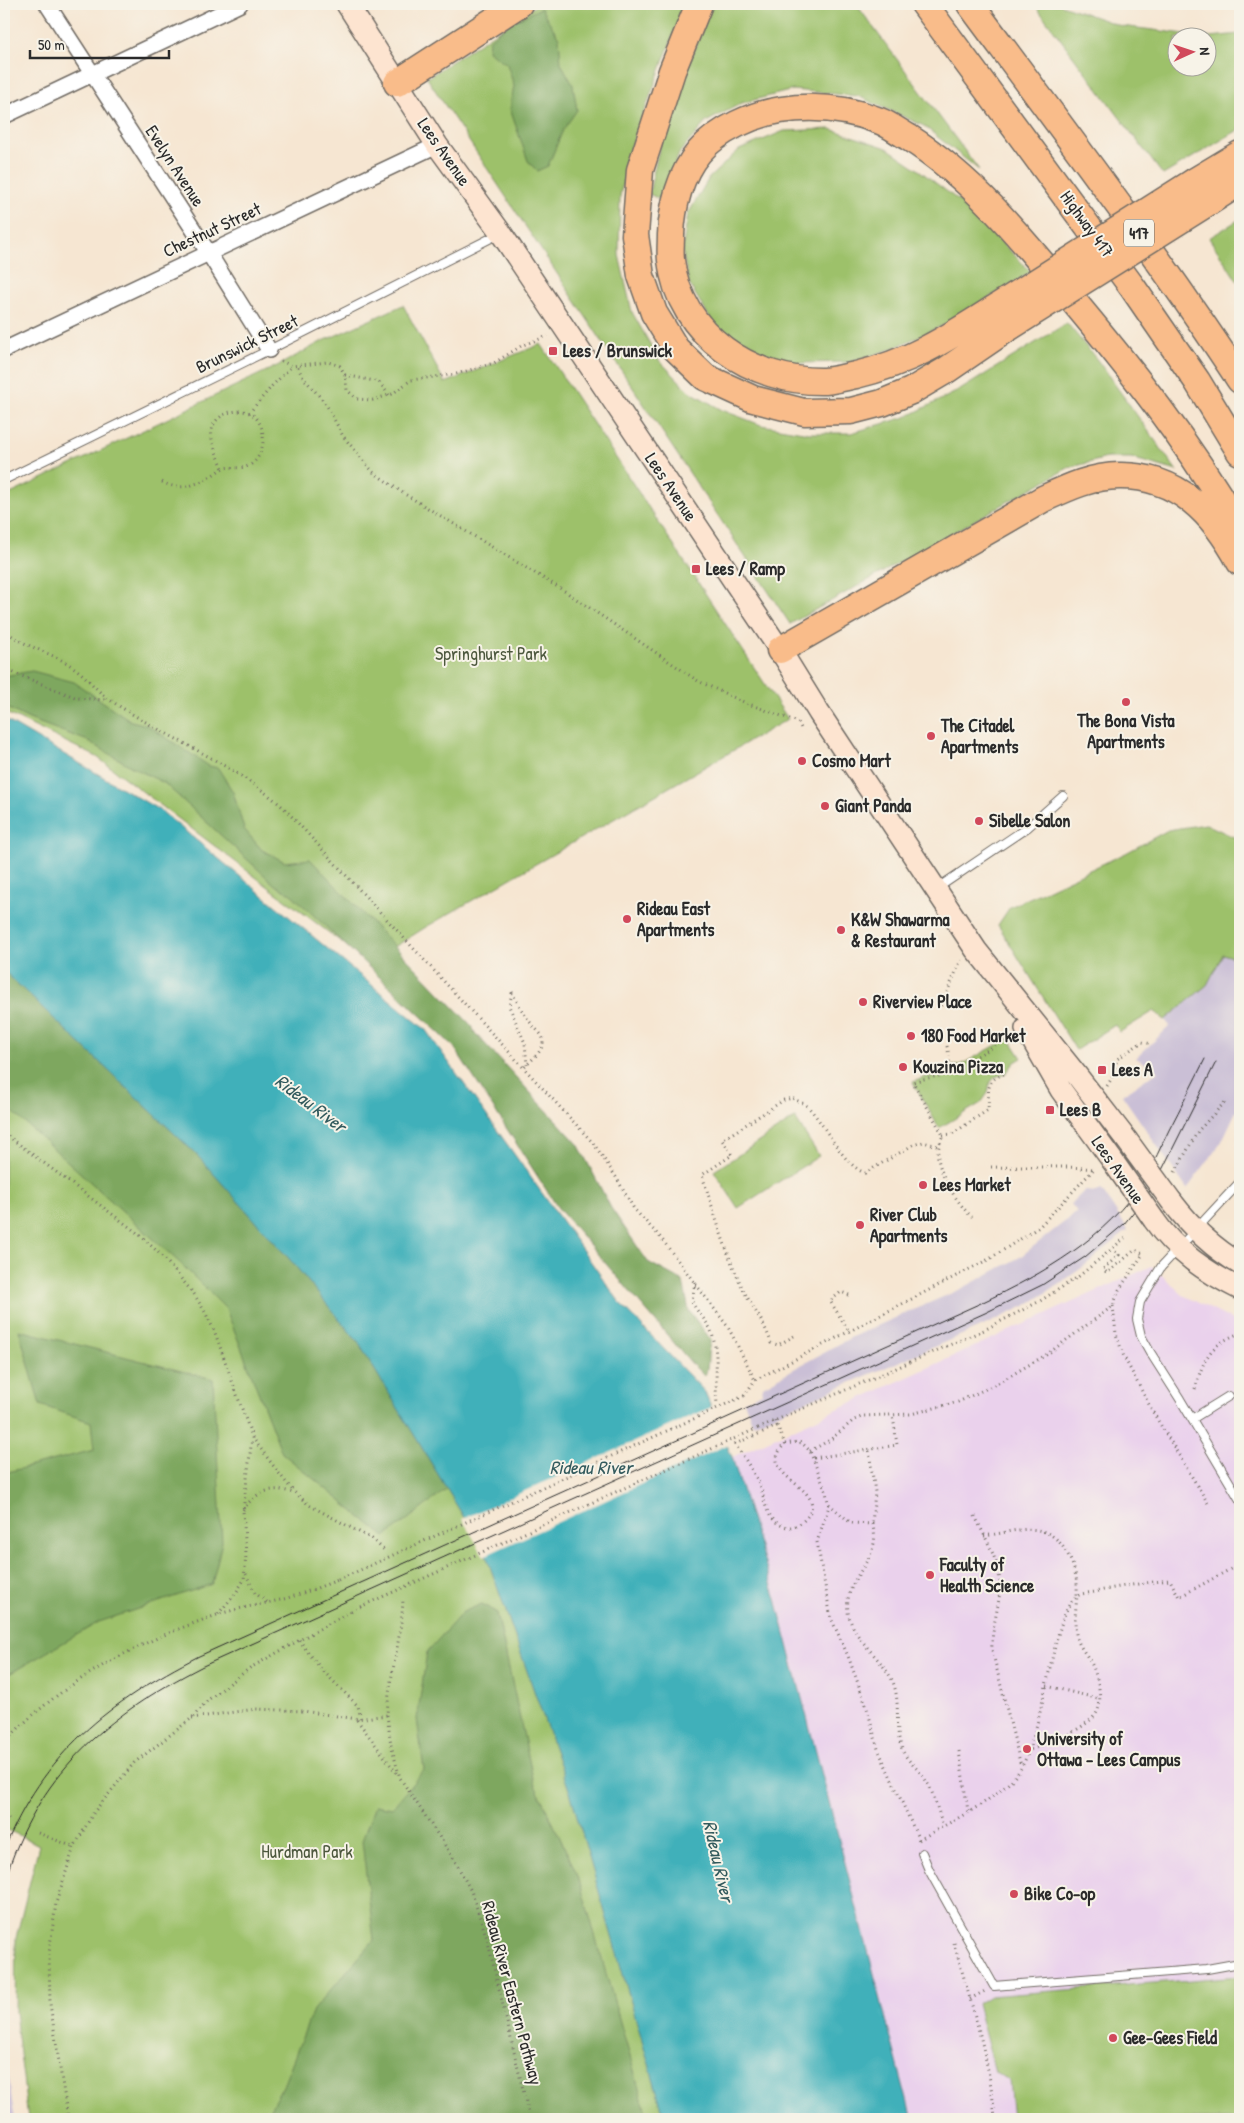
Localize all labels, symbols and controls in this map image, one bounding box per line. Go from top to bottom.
scale bar [30,28,169,60]
north arrow [1166,28,1216,78]
text: 50 m [38,34,65,55]
text: N [1196,47,1215,56]
street label: Lees Avenue [412,113,477,191]
street label: Evelyn Avenue [140,120,211,211]
street label: Highway 417 [1055,185,1120,262]
street label: Chestnut Street [159,196,266,263]
road number: 417 [1124,220,1154,247]
street label: Brunswick Street [191,308,303,379]
place label: Lees / Brunswick [563,338,673,363]
marker: Lees / Brunswick [547,345,559,357]
street label: Lees Avenue [639,448,704,526]
place label: Lees / Ramp [706,556,785,582]
marker: Lees / Ramp [690,563,702,575]
park label: Springhurst Park [435,641,548,666]
marker: The Bona Vista Apartments [1120,696,1132,708]
place label: The Bona Vista Apartments [1076,708,1176,755]
place label: The Citadel Apartments [940,713,1018,760]
marker: The Citadel Apartments [925,730,937,742]
place label: Cosmo Mart [812,748,891,773]
marker: Cosmo Mart [796,755,808,767]
place label: Giant Panda [835,793,912,818]
marker: Giant Panda [819,800,831,812]
place label: Sibelle Salon [989,808,1070,833]
marker: Sibelle Salon [973,815,985,827]
place label: Rideau East Apartments [637,896,714,943]
place label: K&W Shawarma & Restaurant [851,907,951,953]
marker: Rideau East Apartments [621,913,633,925]
marker: K&W Shawarma & Restaurant [835,924,847,936]
place label: Riverview Place [873,989,973,1014]
marker: Riverview Place [857,996,869,1008]
place label: 180 Food Market [921,1023,1026,1048]
marker: 180 Food Market [905,1030,917,1042]
place label: Kouzina Pizza [913,1054,1004,1079]
place label: Lees A [1112,1057,1153,1082]
marker: Kouzina Pizza [897,1061,909,1073]
marker: Lees A [1096,1064,1108,1076]
water label: Rideau River [270,1068,354,1140]
place label: Lees B [1060,1097,1101,1122]
marker: Lees B [1044,1104,1056,1116]
street label: Lees Avenue [1086,1131,1151,1209]
place label: Lees Market [933,1172,1011,1197]
marker: Lees Market [917,1179,929,1191]
place label: River Club Apartments [870,1202,947,1249]
marker: River Club Apartments [854,1219,866,1231]
water label: Rideau River [550,1454,635,1480]
place label: Faculty of Health Science [939,1552,1035,1598]
marker: Faculty of Health Science [924,1569,936,1581]
place label: University of Ottawa - Lees Campus [1037,1726,1181,1773]
marker: University of Ottawa - Lees Campus [1021,1743,1033,1755]
water label: Rideau River [697,1818,742,1907]
park label: Hurdman Park [261,1839,353,1864]
place label: Bike Co-op [1024,1881,1096,1907]
marker: Bike Co-op [1008,1888,1020,1900]
street label: Rideau River Eastern Pathway [476,1898,549,2088]
place label: Gee-Gees Field [1123,2025,1217,2050]
marker: Gee-Gees Field [1107,2032,1119,2044]

